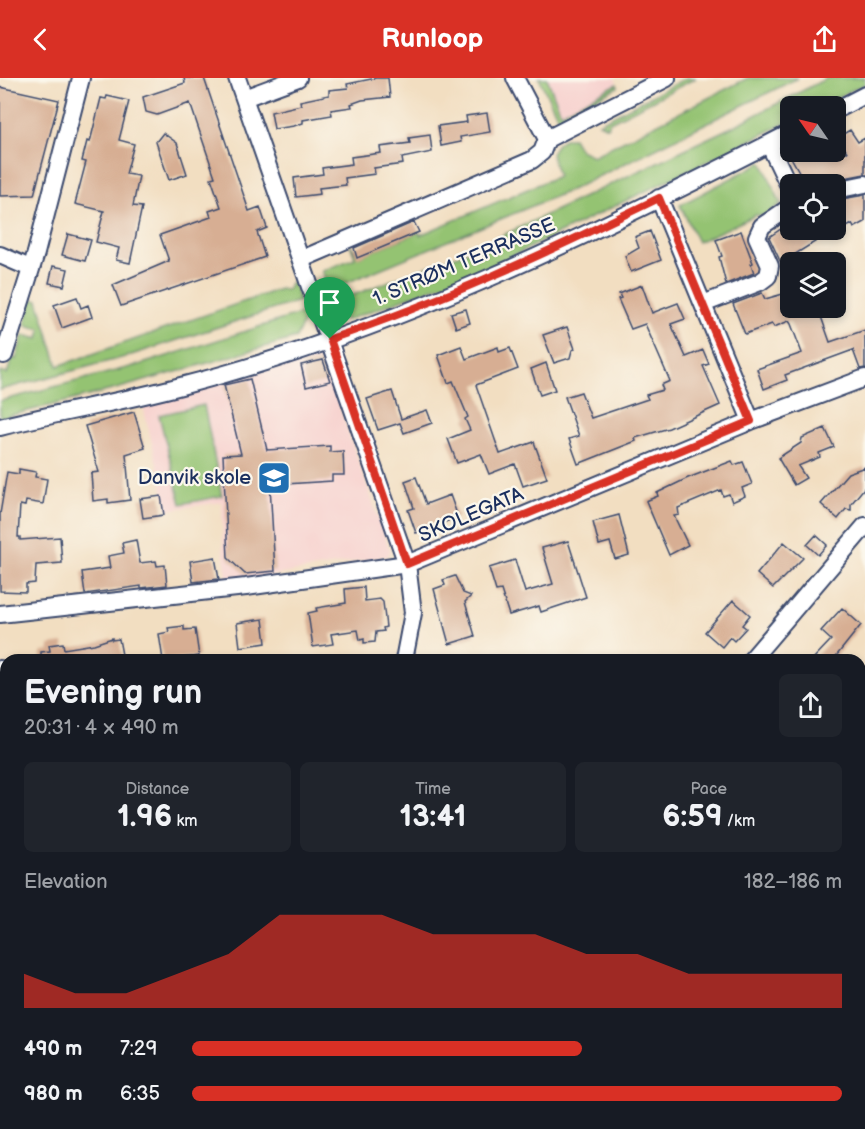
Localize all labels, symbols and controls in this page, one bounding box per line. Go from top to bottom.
icon: back [24,23,57,56]
text: Runloop [382,23,483,55]
icon: share [808,23,841,56]
north arrow [780,96,846,162]
map controls [780,96,846,318]
button: locate [780,174,846,240]
street label: 1. STRØM TERRASSE [369,213,559,311]
button: layers [780,252,846,318]
pin [304,277,355,339]
icon: arrive [313,286,346,319]
school or university icon: Danvik skole [256,460,292,496]
place label: Danvik skole [138,466,251,490]
street label: SKOLEGATA [415,482,528,548]
text: Evening run [24,673,202,713]
button: share [779,674,842,737]
text: 20:31 · 4 × 490 m [24,716,178,740]
text: Distance [125,780,189,799]
text: Time [415,780,451,799]
text: Pace [690,780,727,799]
text: 1.96 [117,799,172,835]
text: 13:41 [399,799,467,835]
text: 6:59 [662,799,722,835]
text: km [172,812,198,831]
text: /km [722,812,755,831]
text: Elevation [24,870,107,894]
text: 182–186 m [744,870,842,894]
text: 490 m [24,1037,82,1061]
text: 7:29 [120,1037,157,1061]
text: 980 m [24,1082,83,1106]
text: 6:35 [120,1082,160,1106]

